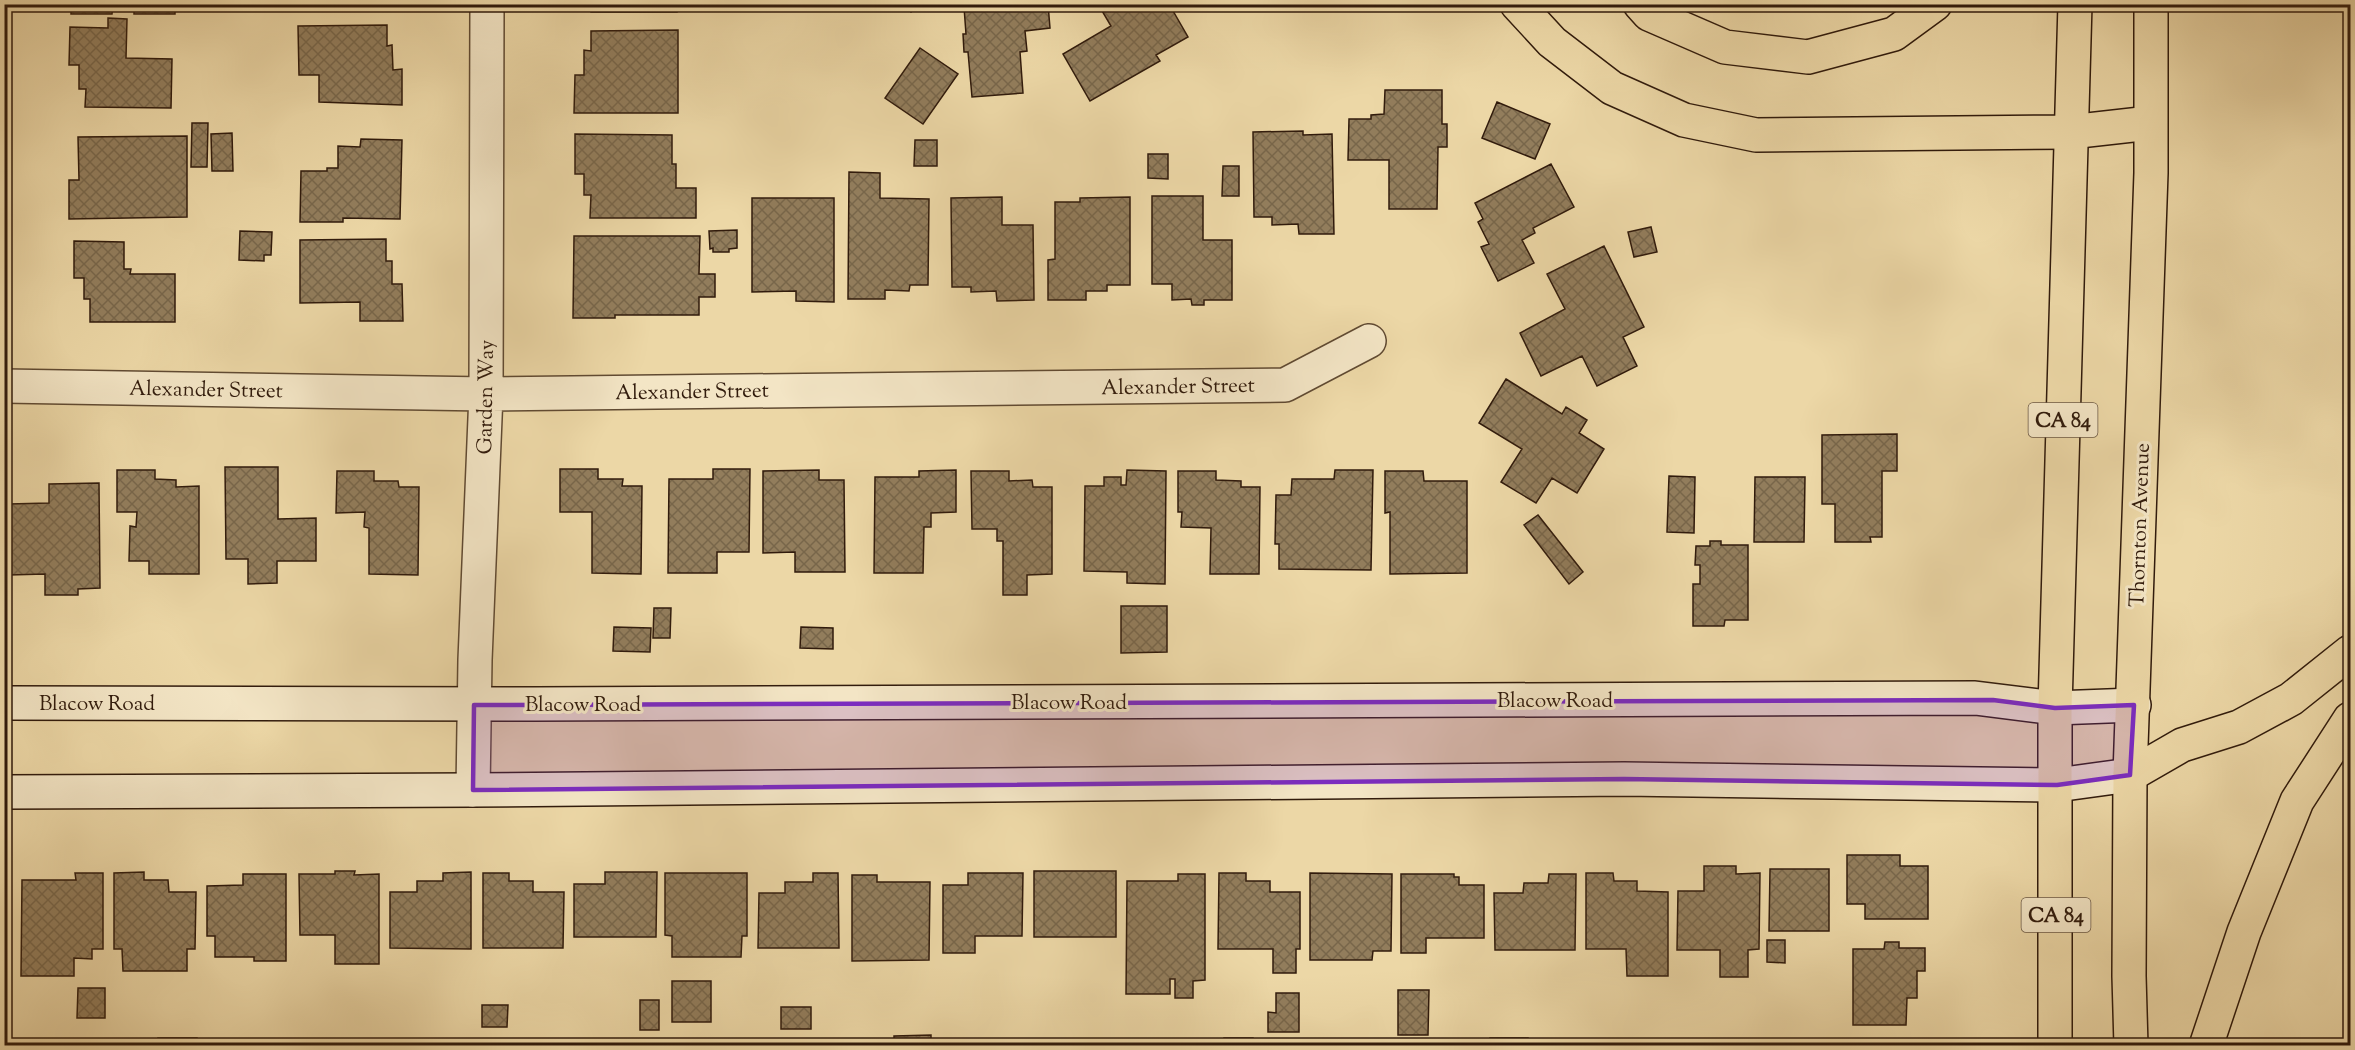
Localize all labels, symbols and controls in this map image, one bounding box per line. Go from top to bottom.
street label: Garden Way [471,339,503,455]
street label: Alexander Street [1101,372,1255,404]
street label: Alexander Street [129,375,283,407]
street label: Alexander Street [615,377,769,409]
road number: CA 84 [2028,403,2098,437]
street label: Thornton Avenue [2123,443,2159,608]
street label: Blacow Road [1497,687,1613,717]
street label: Blacow Road [1011,689,1127,719]
street label: Blacow Road [39,690,155,720]
street label: Blacow Road [525,691,641,721]
road number: CA 84 [2022,898,2090,932]

